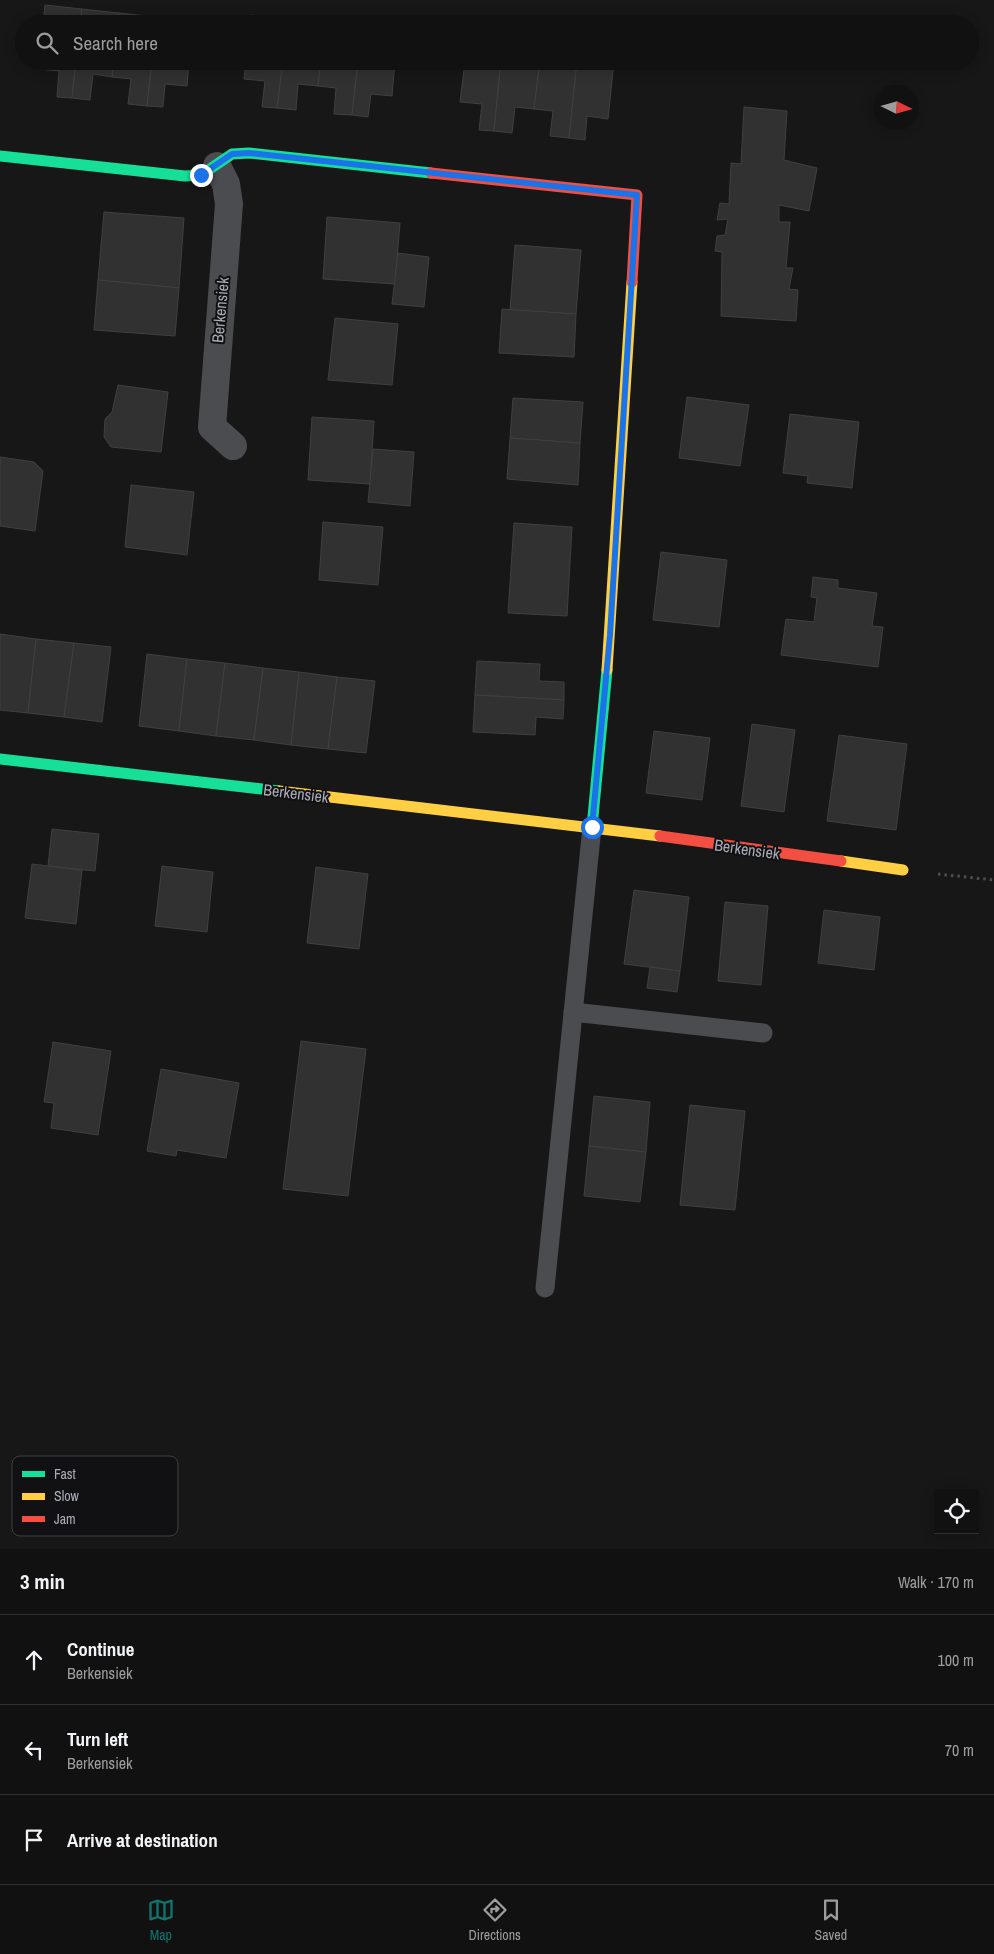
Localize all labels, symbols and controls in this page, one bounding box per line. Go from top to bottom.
search box [15,15,979,70]
icon: search [33,29,61,57]
text: Search here [73,30,158,56]
north arrow [874,85,919,130]
route end [190,164,213,187]
street label: Berkensiek [206,276,234,344]
street label: Berkensiek [262,778,330,808]
route start [581,816,604,839]
street label: Berkensiek [713,834,781,865]
legend [12,1456,178,1536]
text: Fast [54,1465,76,1483]
text: Slow [54,1487,80,1505]
map controls [934,1489,979,1534]
button: locate [934,1489,979,1534]
text: Jam [54,1510,76,1528]
text: 3 min [20,1567,65,1596]
text: Walk · 170 m [898,1571,974,1593]
text: Continue [67,1636,135,1662]
icon: ahead [20,1646,48,1674]
text: 100 m [938,1649,974,1671]
text: Berkensiek [67,1662,133,1684]
text: Turn left [67,1726,128,1752]
icon: left [20,1736,48,1764]
text: 70 m [945,1739,974,1761]
text: Berkensiek [67,1752,133,1774]
icon: arrive [20,1826,48,1854]
text: Arrive at destination [67,1827,218,1853]
tab: Map [147,1896,175,1944]
tab: Directions [469,1896,521,1944]
tab: Saved [815,1896,847,1944]

